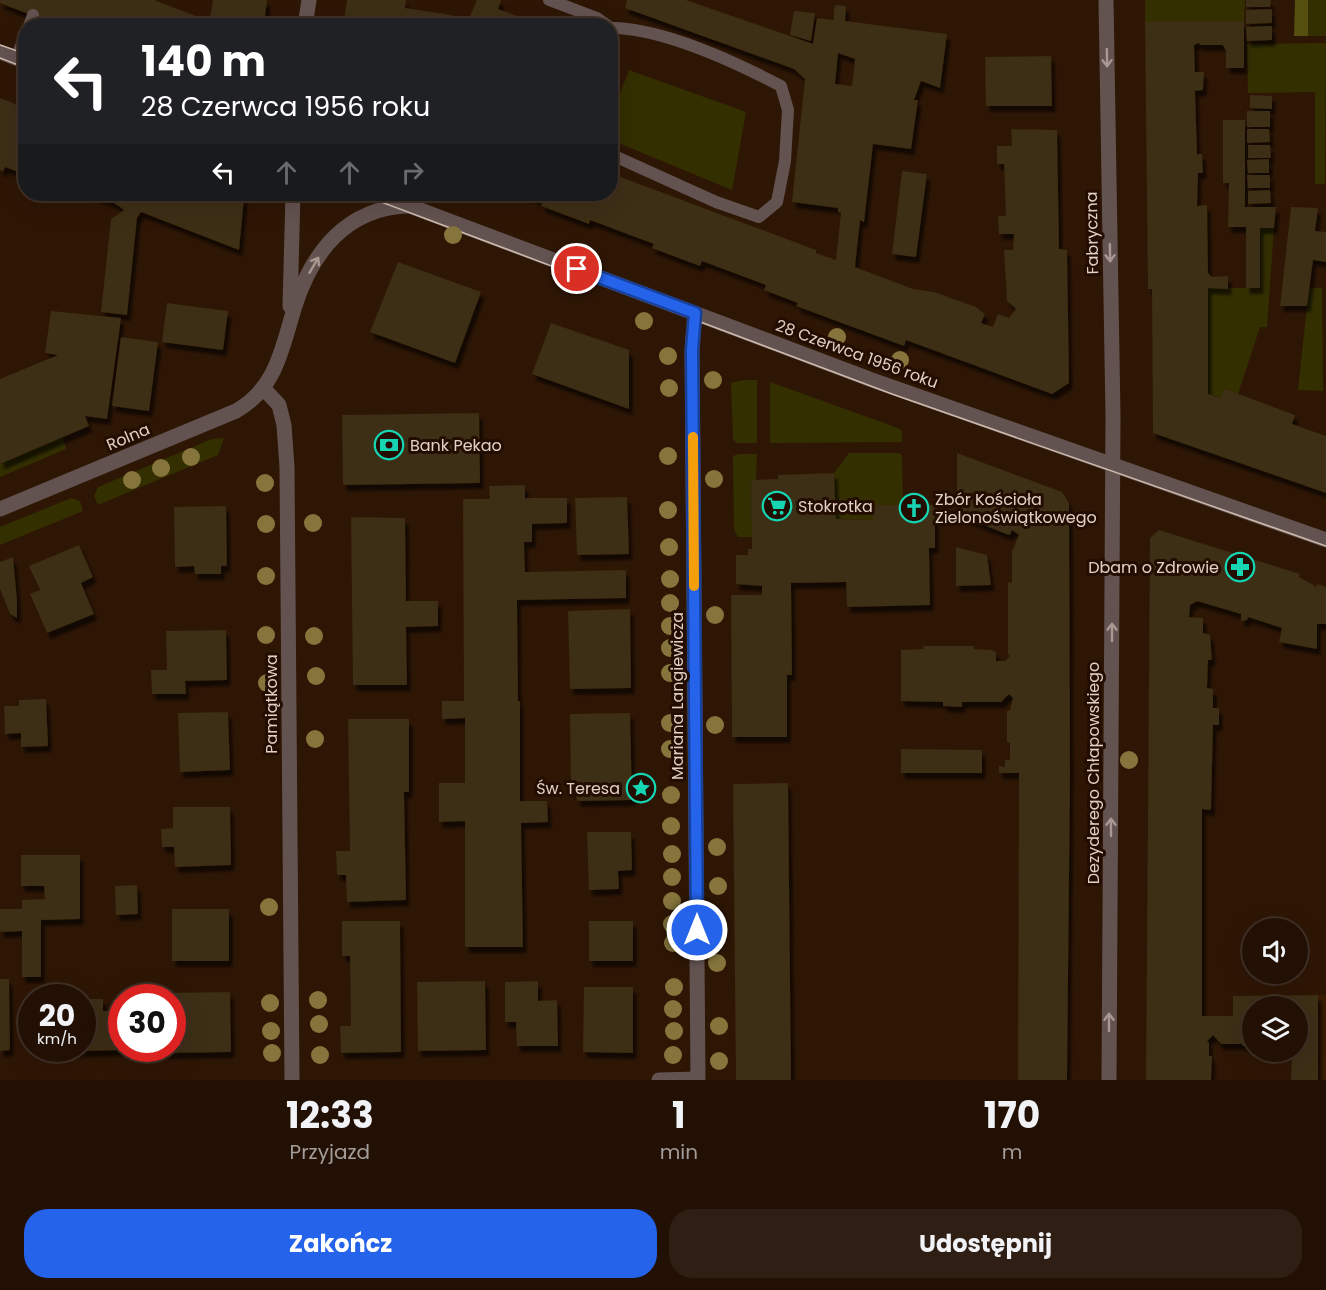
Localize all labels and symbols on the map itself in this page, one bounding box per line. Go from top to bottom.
one-way arrow [1101,48,1113,68]
street label: Fabryczna [1080,191,1104,275]
pin [551,243,602,294]
one-way arrow [1104,243,1116,263]
one-way arrow [308,257,320,274]
street label: 28 Czerwca 1956 roku [773,314,941,394]
street label: Rolna [103,418,153,456]
bank icon: Bank Pekao [373,429,405,461]
place label: Bank Pekao [410,434,502,457]
place label: Zbór Kościoła Zielonoświątkowego [935,488,1097,529]
supermarket icon: Stokrotka [761,490,793,522]
church icon: Zbór Kościoła Zielonoświątkowego [898,492,930,524]
place label: Stokrotka [798,495,873,518]
pharmacy icon: Dbam o Zdrowie [1224,551,1256,583]
place label: Dbam o Zdrowie [1088,556,1219,579]
street label: Mariana Langiewicza [666,612,689,780]
one-way arrow [1106,622,1118,642]
street label: Pamiątkowa [260,654,283,754]
street label: Dezyderego Chłapowskiego [1082,662,1105,884]
place icon: Św. Teresa [625,772,657,804]
place label: Św. Teresa [536,777,620,800]
one-way arrow [1105,817,1117,837]
position arrow [665,898,729,962]
speed limit sign: 30 [108,984,186,1062]
one-way arrow [1104,1012,1115,1032]

